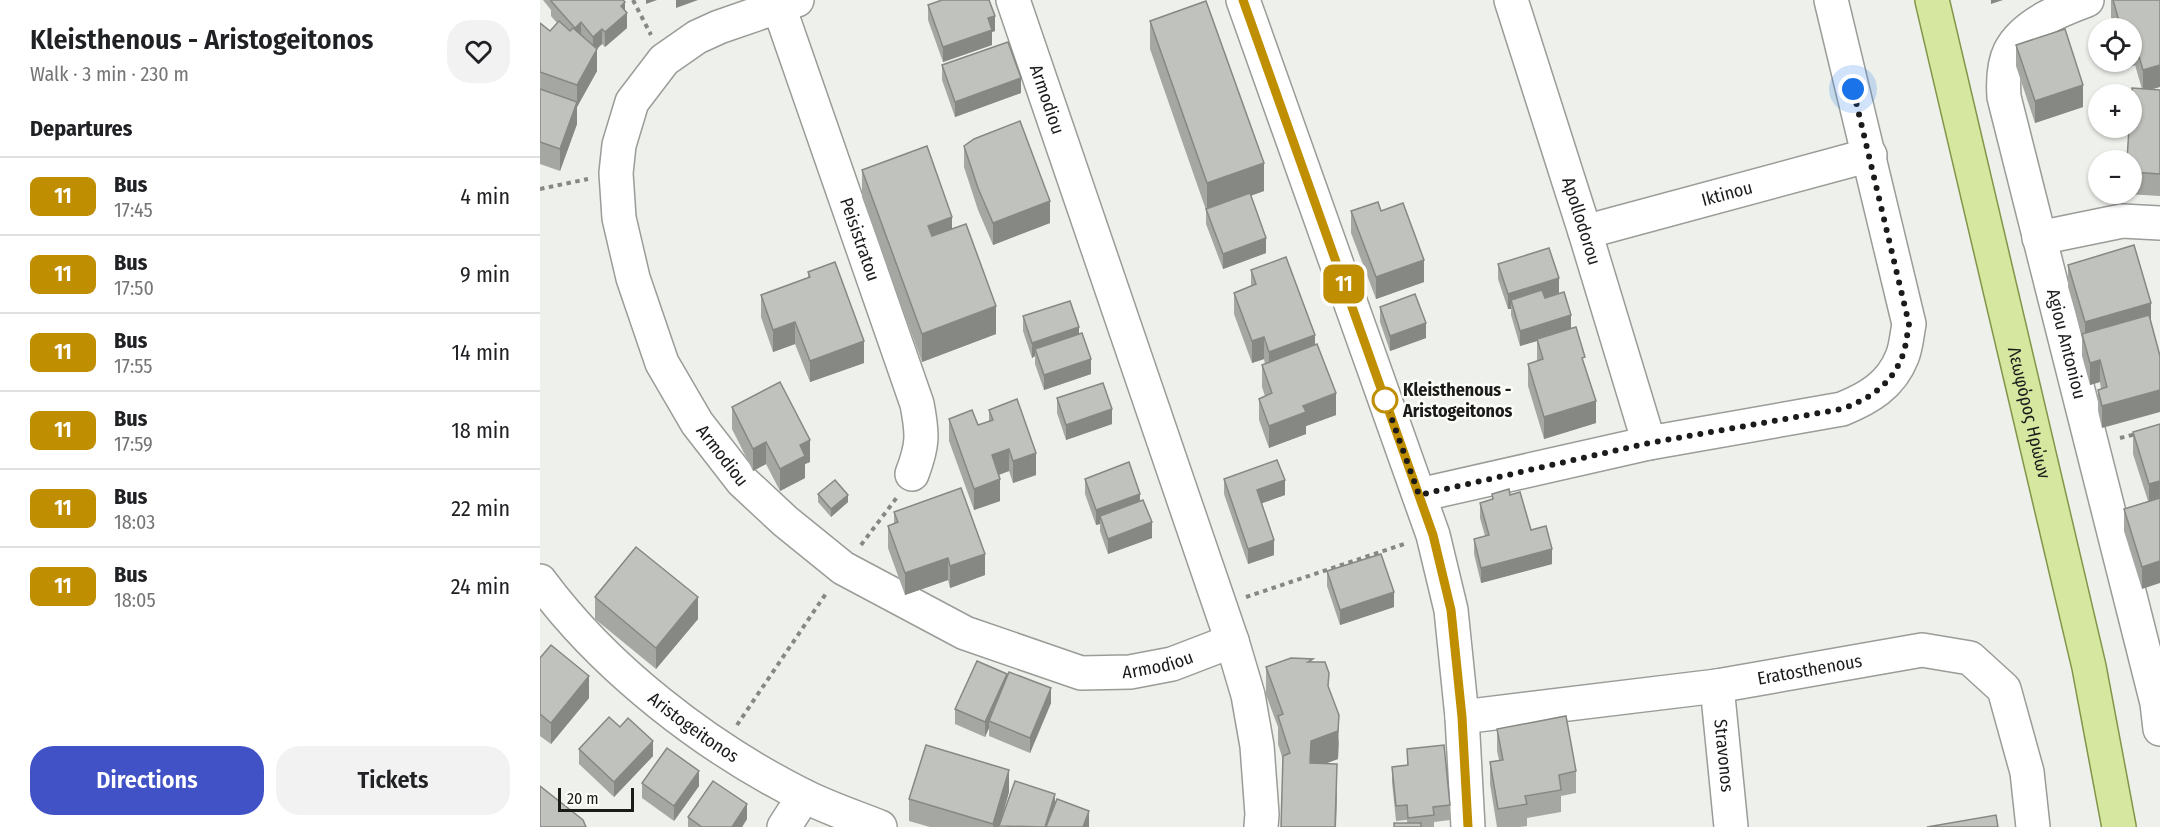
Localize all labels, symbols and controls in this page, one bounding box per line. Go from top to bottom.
map controls [2088,18,2142,204]
button: locate [2088,18,2142,72]
button: heart [447,20,510,83]
text: Kleisthenous - Aristogeitonos [30,23,374,56]
text: Walk · 3 min · 230 m [30,62,189,86]
street label: Armodiou [1025,62,1069,137]
your location [1838,74,1868,104]
button: + [2088,84,2142,138]
text: Departures [30,115,132,142]
button: − [2088,150,2142,204]
text: Bus [114,171,147,198]
street label: Apollodorou [1557,174,1605,268]
street label: Iktinou [1699,176,1755,211]
text: 11 [54,183,72,209]
text: 4 min [460,183,510,210]
street label: Peisistratou [835,195,884,284]
text: 17:45 [114,198,153,222]
text: Bus [114,249,147,276]
text: 11 [54,261,72,287]
text: 9 min [460,261,510,288]
line badge: 11 [1317,264,1371,304]
text: 11 [1335,271,1353,297]
text: 17:50 [114,276,154,300]
street label: Agiou Antoniou [2042,287,2091,401]
text: Bus [114,327,147,354]
text: 11 [54,339,72,365]
text: 14 min [452,339,510,366]
street label: Λεωφόρος Ηρώων [2003,345,2055,481]
text: 17:55 [114,354,152,378]
place label: Kleisthenous - Aristogeitonos [1402,379,1513,422]
marker: Kleisthenous - Aristogeitonos [1372,387,1398,413]
text: Bus [114,405,147,432]
text: 11 [54,417,72,443]
text: 18 min [451,417,510,444]
street label: Armodiou [691,420,753,491]
text: 17:59 [114,432,153,456]
text: Bus [114,483,147,510]
text: 11 [54,495,72,521]
text: 22 min [451,495,510,522]
text: 18:03 [114,510,155,534]
text: Bus [114,561,147,588]
text: 11 [54,573,72,599]
text: 24 min [451,573,510,600]
text: 18:05 [114,588,156,612]
street label: Armodiou [1122,646,1196,683]
street label: Eratosthenous [1756,650,1864,690]
street label: Aristogeitonos [644,687,743,768]
street label: Stravonos [1709,718,1739,793]
button: Directions [30,746,264,815]
button: Tickets [276,746,510,815]
scale bar [558,785,634,812]
text: 20 m [567,789,598,808]

